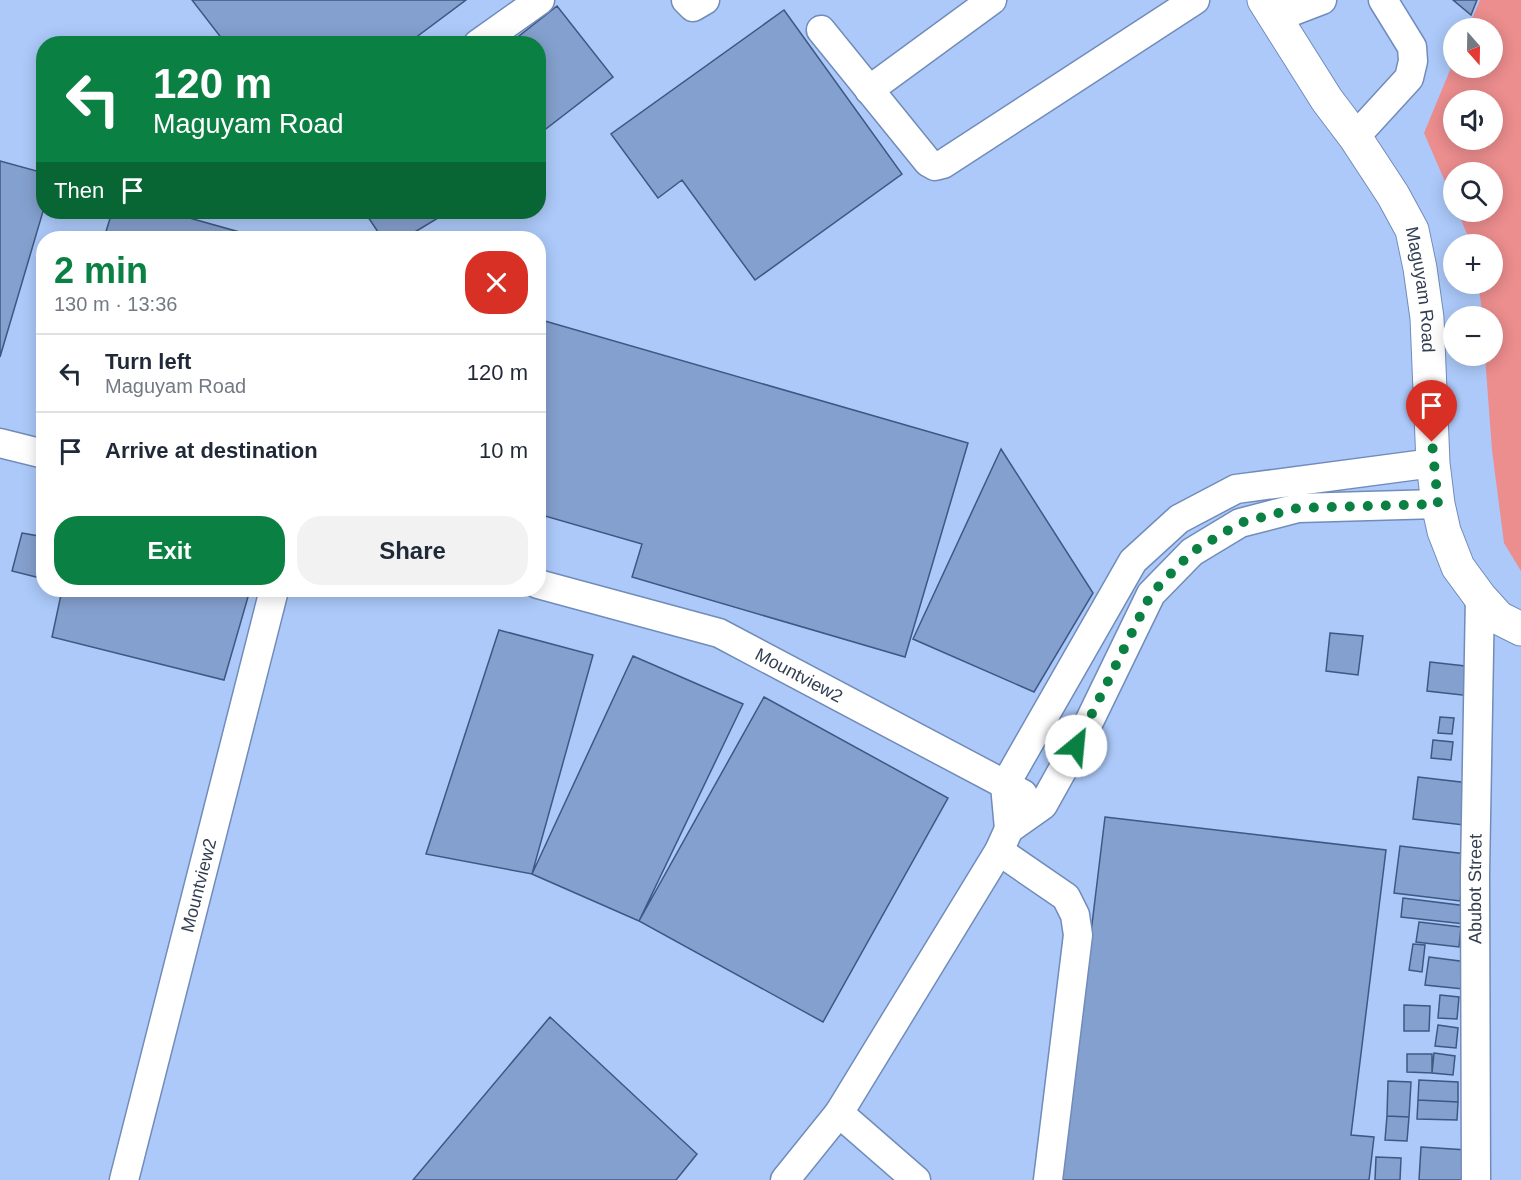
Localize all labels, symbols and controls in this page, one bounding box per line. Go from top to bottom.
north arrow [1443,18,1503,78]
map controls [1443,18,1503,366]
icon: left [54,60,132,138]
text: 120 m [153,60,272,107]
button: sound [1443,90,1503,150]
text: Maguyam Road [153,109,344,139]
button: search [1443,162,1503,222]
icon: arrive [116,174,149,207]
text: Then [54,178,104,203]
street label: Maguyam Road [1402,225,1438,353]
button: + [1443,234,1503,294]
text: 2 min [54,250,148,291]
button: close [465,251,528,314]
text: 130 m · 13:36 [54,293,177,315]
button: − [1443,306,1503,366]
text: Turn left [105,349,191,374]
icon: left [54,357,87,390]
text: 120 m [467,360,528,385]
text: Maguyam Road [105,375,246,397]
pin [1406,380,1457,442]
icon: arrive [1415,389,1448,422]
icon: arrive [54,435,87,468]
text: Arrive at destination [105,438,318,463]
text: 10 m [479,438,528,463]
button: Exit [54,516,285,585]
button: Share [297,516,528,585]
street label: Mountview2 [752,644,846,707]
position arrow [1044,714,1108,778]
street label: Abubot Street [1465,834,1486,944]
street label: Mountview2 [177,836,220,934]

